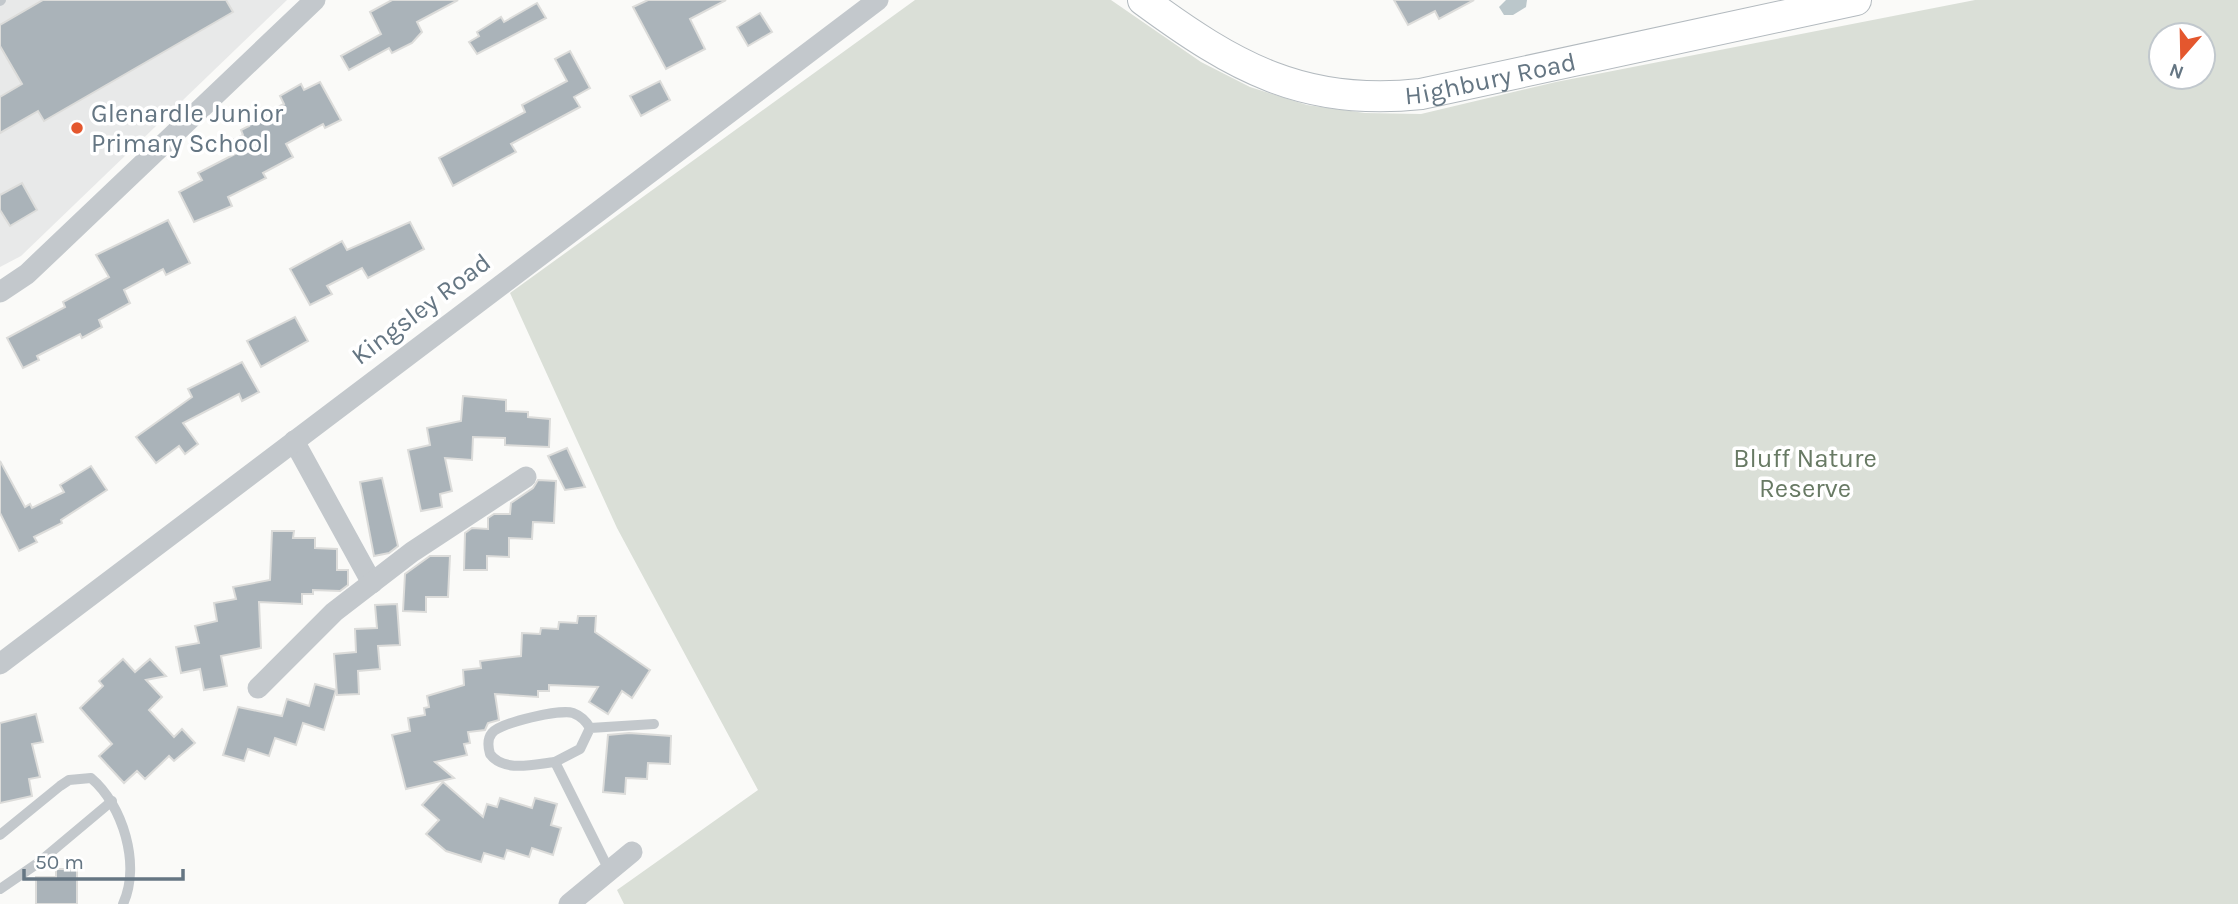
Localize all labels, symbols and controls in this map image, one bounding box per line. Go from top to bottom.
north arrow [2147,21,2217,91]
street label: Highbury Road [1403,45,1579,111]
text: N [2166,58,2187,84]
place label: Glenardle Junior Primary School [91,98,284,159]
marker: Glenardle Junior Primary School [69,120,85,136]
street label: Kingsley Road [345,247,497,371]
park label: Bluff Nature Reserve [1733,443,1877,504]
scale bar [24,838,184,882]
text: 50 m [35,850,84,874]

